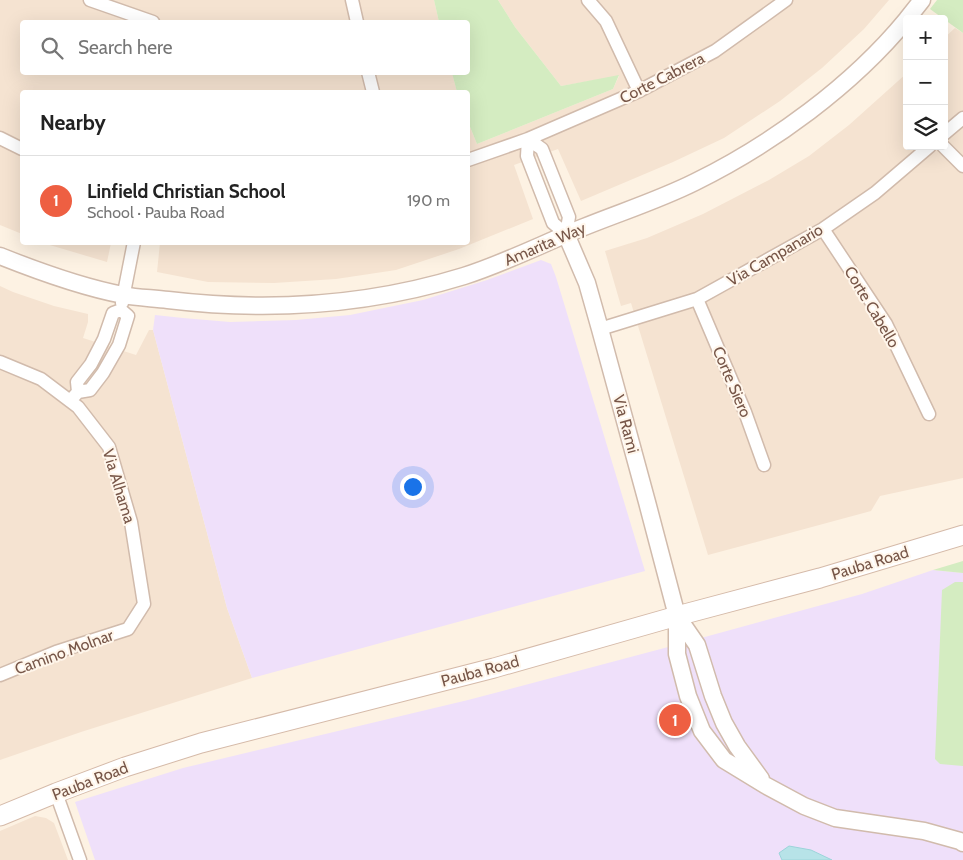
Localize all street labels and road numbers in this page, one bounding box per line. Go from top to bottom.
street label: Corte Cabrera [616,48,708,108]
street label: Amarita Way [501,218,589,270]
street label: Via Campanario [724,220,826,290]
street label: Corte Cabello [840,263,904,351]
street label: Corte Siero [709,344,755,420]
street label: Via Rami [609,393,643,455]
street label: Via Alhama [99,447,139,526]
street label: Pauba Road [829,542,911,584]
street label: Camino Molnar [12,625,117,679]
street label: Pauba Road [439,651,521,691]
street label: Pauba Road [49,758,131,804]

